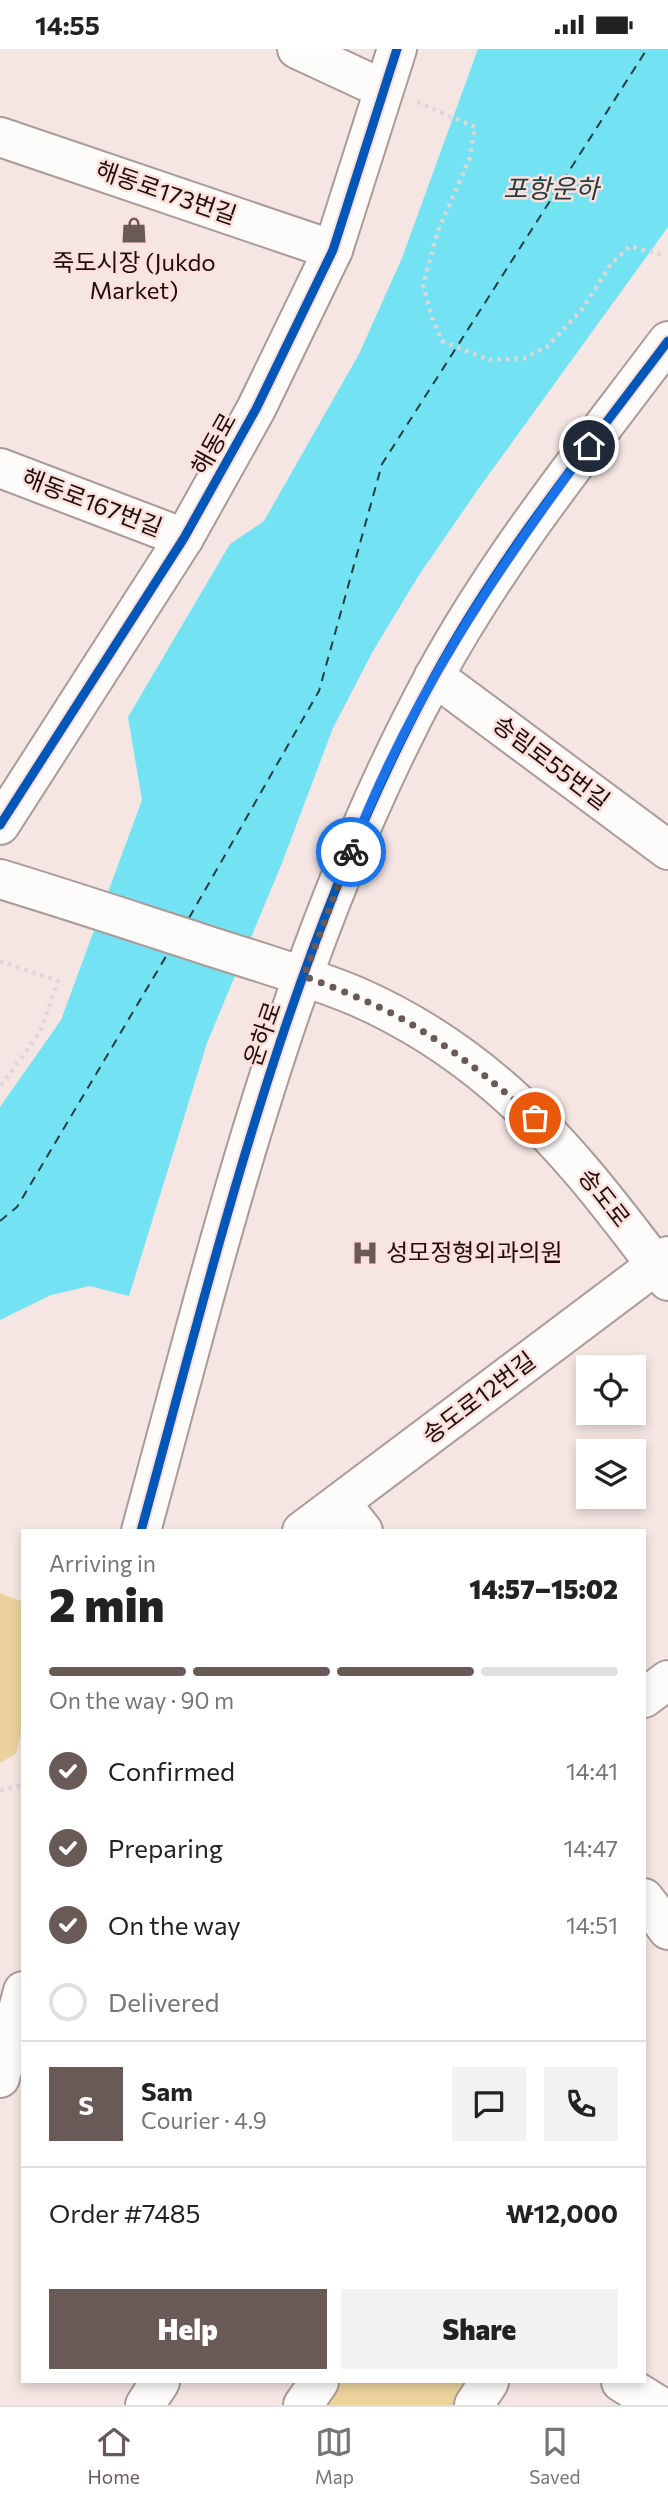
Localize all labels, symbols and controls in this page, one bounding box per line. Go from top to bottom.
text: 14:55 [35,9,100,40]
street label: 해동로173번길 [92,154,241,229]
water label: 포항운하 [503,172,602,203]
shop icon: 죽도시장 (Jukdo Market) [119,215,149,245]
place label: 죽도시장 (Jukdo Market) [52,247,216,304]
street label: 해동로 [184,407,241,479]
pin [559,416,619,476]
icon: home [570,427,608,465]
street label: 해동로167번길 [18,462,167,542]
street label: 송림로55번길 [488,709,616,815]
courier [316,817,386,887]
icon: bike [332,833,370,871]
street label: 운하로 [237,997,286,1070]
pin [505,1088,565,1148]
icon: bag [516,1099,554,1137]
street label: 송도로 [573,1162,637,1232]
place label: 성모정형외과의원 [386,1237,563,1266]
hospital icon: 성모정형외과의원 [350,1238,380,1268]
street label: 송도로12번길 [416,1345,540,1449]
map controls [576,1355,646,1509]
button: locate [576,1355,646,1425]
button: layers [576,1439,646,1509]
text: Arriving in [49,1549,156,1577]
text: 14:57–15:02 [469,1573,618,1604]
text: 2 min [49,1575,165,1631]
text: On the way · 90 m [49,1686,234,1714]
icon: check [49,1752,87,1790]
text: Confirmed [108,1755,235,1786]
text: 14:41 [566,1757,618,1785]
icon: check [49,1829,87,1867]
text: Preparing [108,1832,223,1863]
text: 14:47 [563,1834,618,1862]
icon: check [49,1906,87,1944]
text: On the way [108,1909,241,1940]
text: 14:51 [566,1911,618,1939]
text: Delivered [108,1986,219,2017]
button: chat [452,2067,526,2141]
button: phone [544,2067,618,2141]
text: Sam [141,2075,193,2106]
text: S [78,2089,94,2120]
text: Courier · 4.9 [141,2106,267,2134]
text: Order #7485 [49,2197,201,2228]
text: ₩12,000 [506,2197,618,2228]
button: Help [49,2289,327,2369]
button: Share [341,2289,618,2369]
tab: Home [88,2423,140,2488]
tab: Map [315,2423,354,2488]
tab: Saved [529,2423,580,2488]

